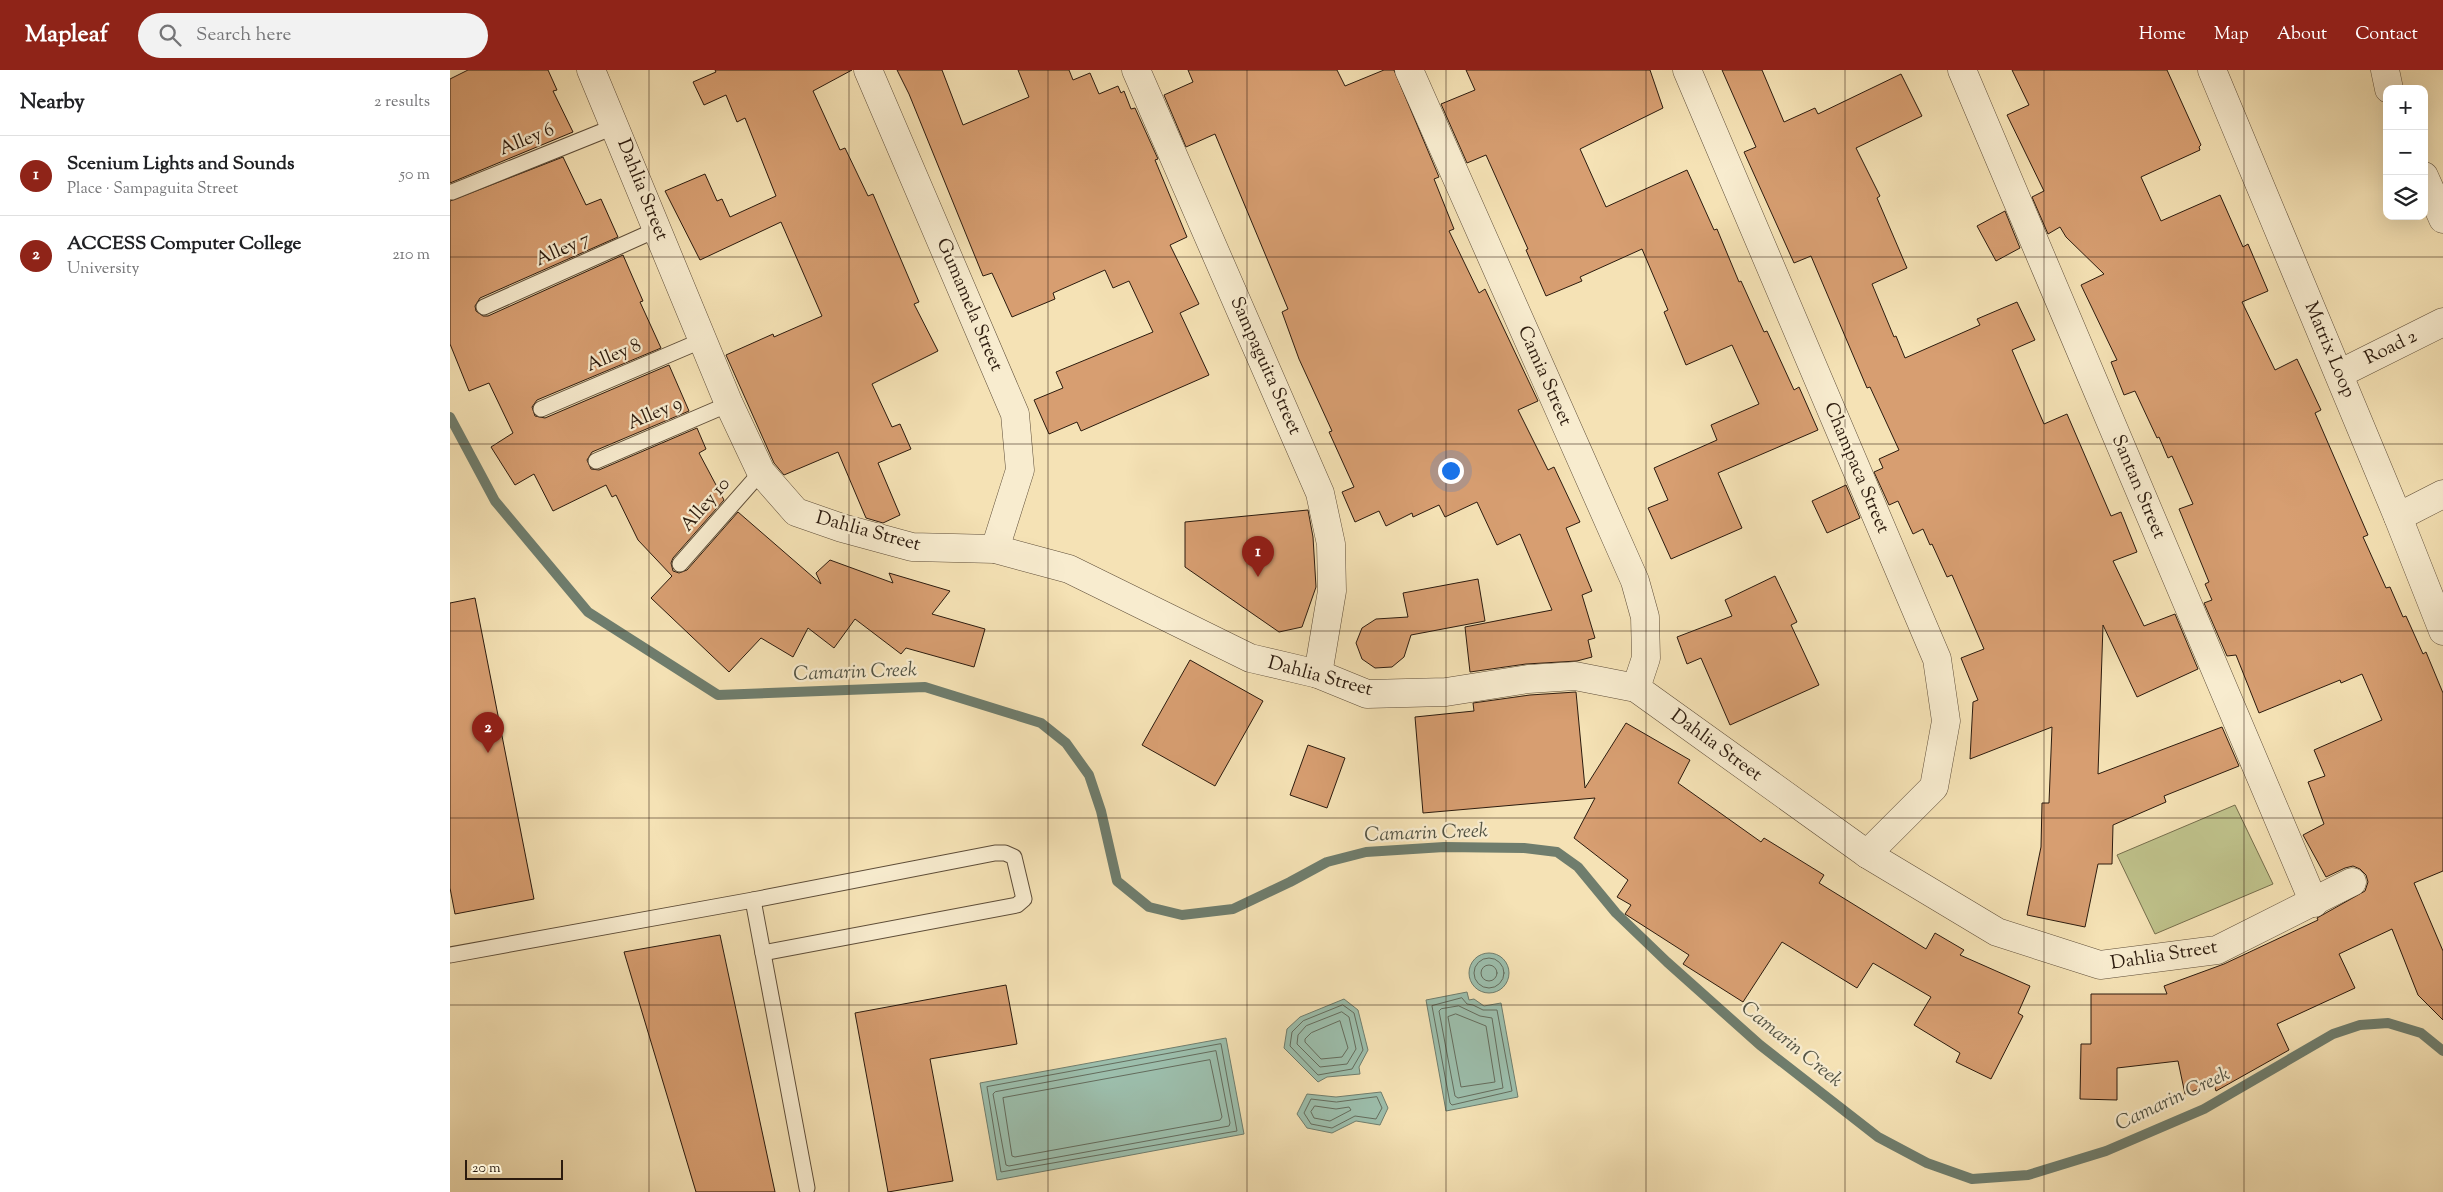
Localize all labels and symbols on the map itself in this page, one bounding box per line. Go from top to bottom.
street label: Alley 6 [495,117,559,163]
street label: Dahlia Street [609,135,675,245]
street label: Alley 7 [531,226,595,274]
street label: Gumamela Street [929,234,1009,376]
street label: Sampaguita Street [1222,293,1308,440]
street label: Matrix Loop [2297,298,2361,402]
street label: Camia Street [1510,322,1578,431]
street label: Road 2 [2360,324,2422,372]
street label: Alley 8 [582,332,646,380]
street label: Alley 9 [623,390,687,438]
street label: Champaca Street [1816,398,1896,538]
street label: Santan Street [2104,431,2172,544]
your location [1438,458,1464,484]
street label: Alley 10 [675,472,737,538]
street label: Dahlia Street [813,505,924,559]
pin: 1 [1242,536,1274,577]
street label: Dahlia Street [1265,650,1376,704]
water label: Camarin Creek [793,656,917,690]
street label: Dahlia Street [1665,703,1768,789]
pin: 2 [472,712,504,753]
water label: Camarin Creek [1364,817,1488,851]
street label: Dahlia Street [2109,934,2220,978]
water label: Camarin Creek [1734,995,1848,1095]
water label: Camarin Creek [2111,1061,2235,1139]
scale bar [465,1157,562,1180]

